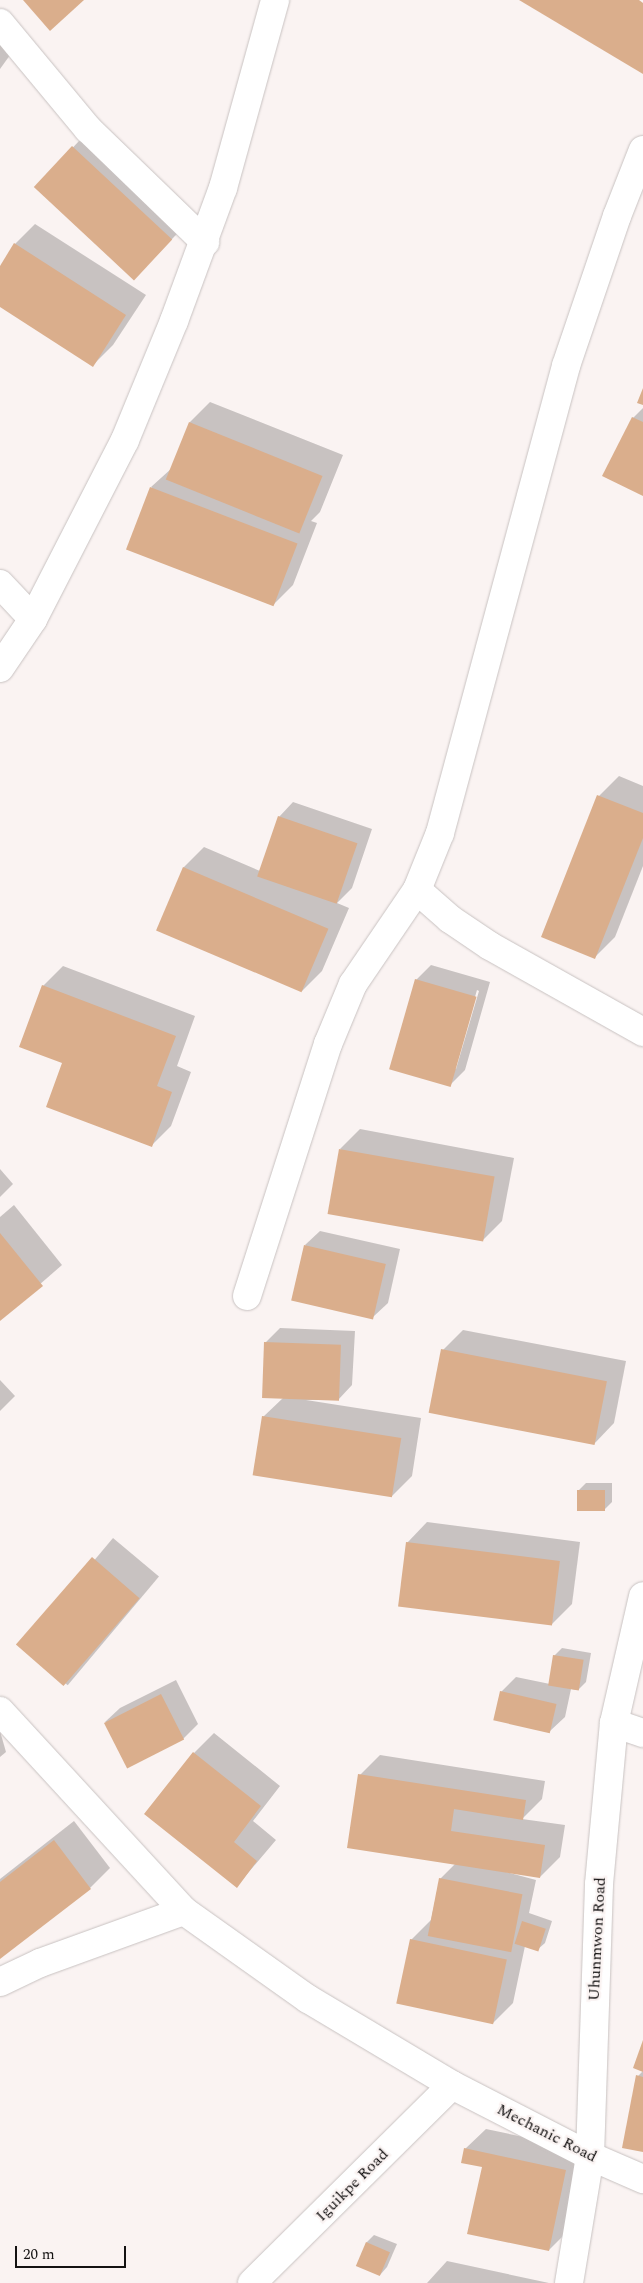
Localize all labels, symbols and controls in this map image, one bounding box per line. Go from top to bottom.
street label: Uhunmwon Road [584,1877,610,2001]
street label: Mechanic Road [494,2100,600,2166]
street label: Iguikpe Road [312,2145,392,2225]
scale bar [18,2236,129,2268]
text: 20 m [23,2243,55,2266]

